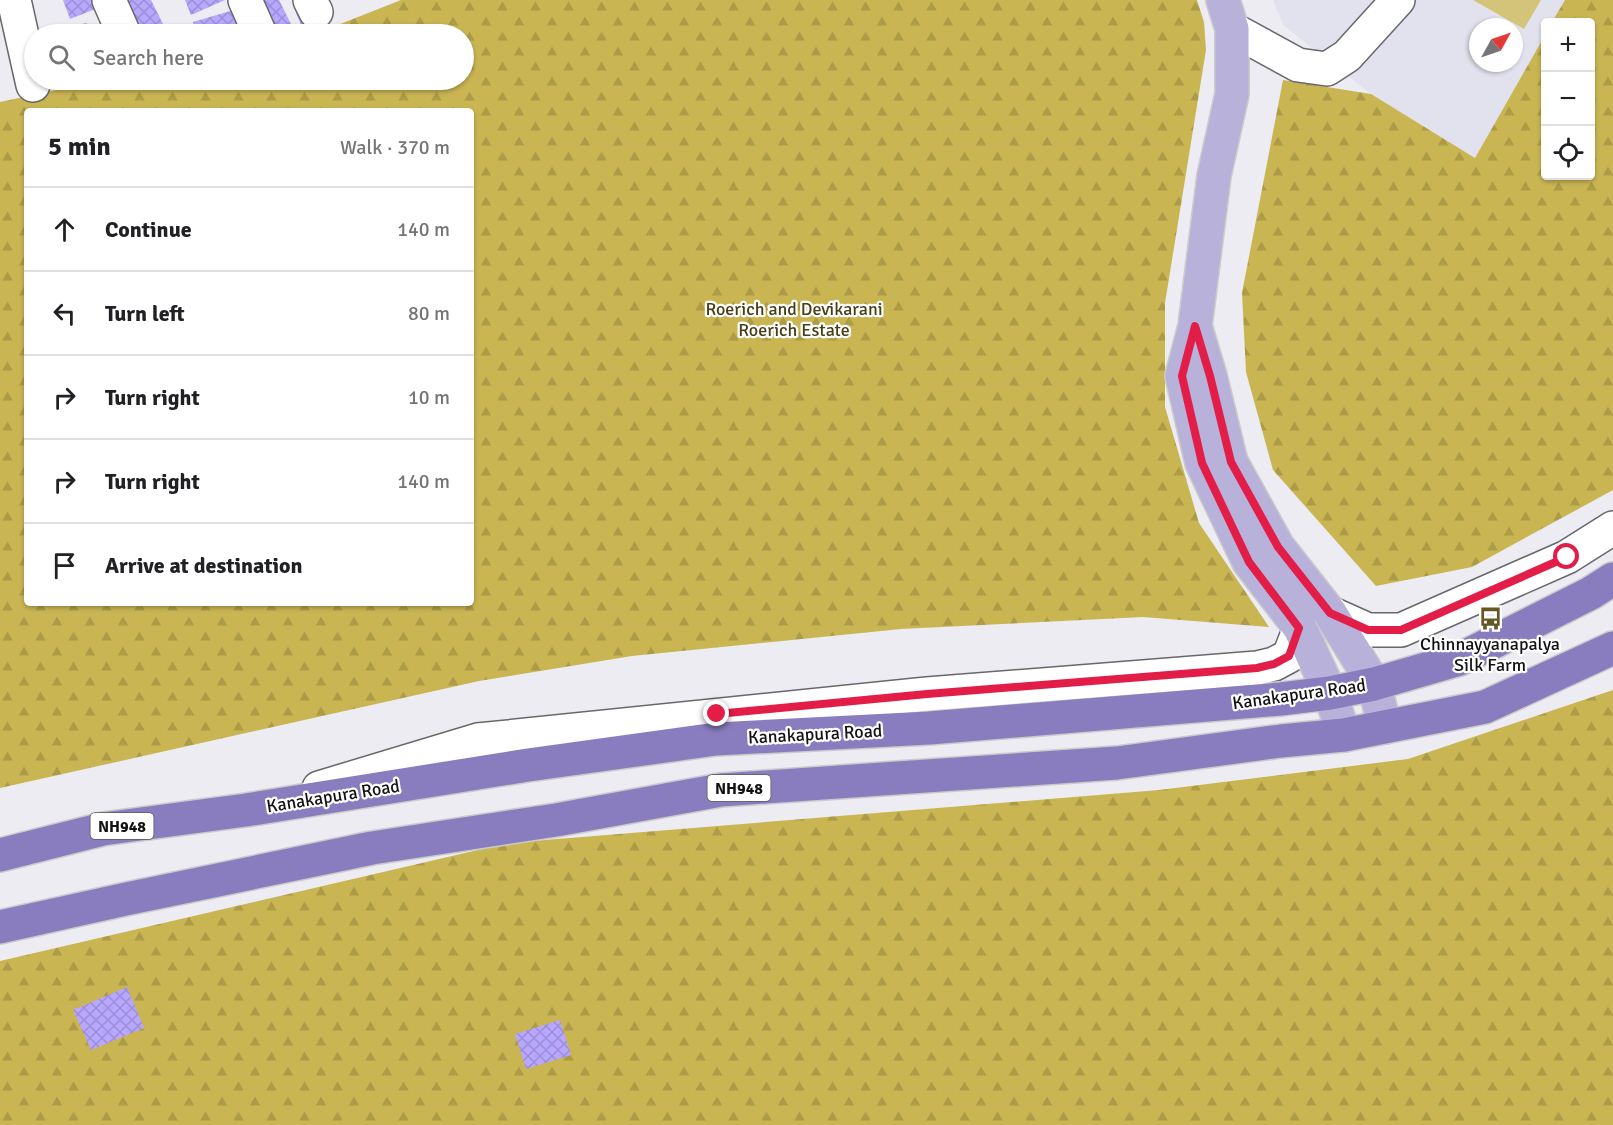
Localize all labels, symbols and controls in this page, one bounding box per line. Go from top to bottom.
north arrow [1469,18,1523,72]
map controls [1541,18,1595,180]
button: + [1541,18,1595,72]
search box [24,24,474,90]
icon: search [45,41,78,74]
text: Search here [93,44,204,71]
button: − [1541,72,1595,126]
button: locate [1541,126,1595,180]
text: 5 min [48,131,111,163]
text: Walk · 370 m [340,135,450,160]
icon: ahead [48,213,81,246]
text: Continue [105,216,192,243]
text: 140 m [397,217,450,242]
icon: left [48,297,81,330]
park label: Roerich and Devikarani Roerich Estate [705,298,883,341]
text: Turn left [105,300,185,327]
text: 80 m [408,301,450,326]
icon: right [48,381,81,414]
text: Turn right [105,384,200,411]
text: 10 m [408,385,450,410]
icon: right [48,465,81,498]
text: Turn right [105,468,200,495]
text: 140 m [397,469,450,494]
route start [1553,543,1579,569]
icon: arrive [48,549,81,582]
text: Arrive at destination [105,552,302,579]
bus stop icon: Chinnayyanapalya Silk Farm [1477,605,1503,631]
place label: Chinnayyanapalya Silk Farm [1420,633,1560,676]
street label: Kanakapura Road [1231,674,1367,714]
route end [703,700,729,726]
street label: Kanakapura Road [747,719,883,749]
street label: Kanakapura Road [265,775,401,817]
road number: NH948 [708,775,771,801]
road number: NH948 [90,813,154,839]

